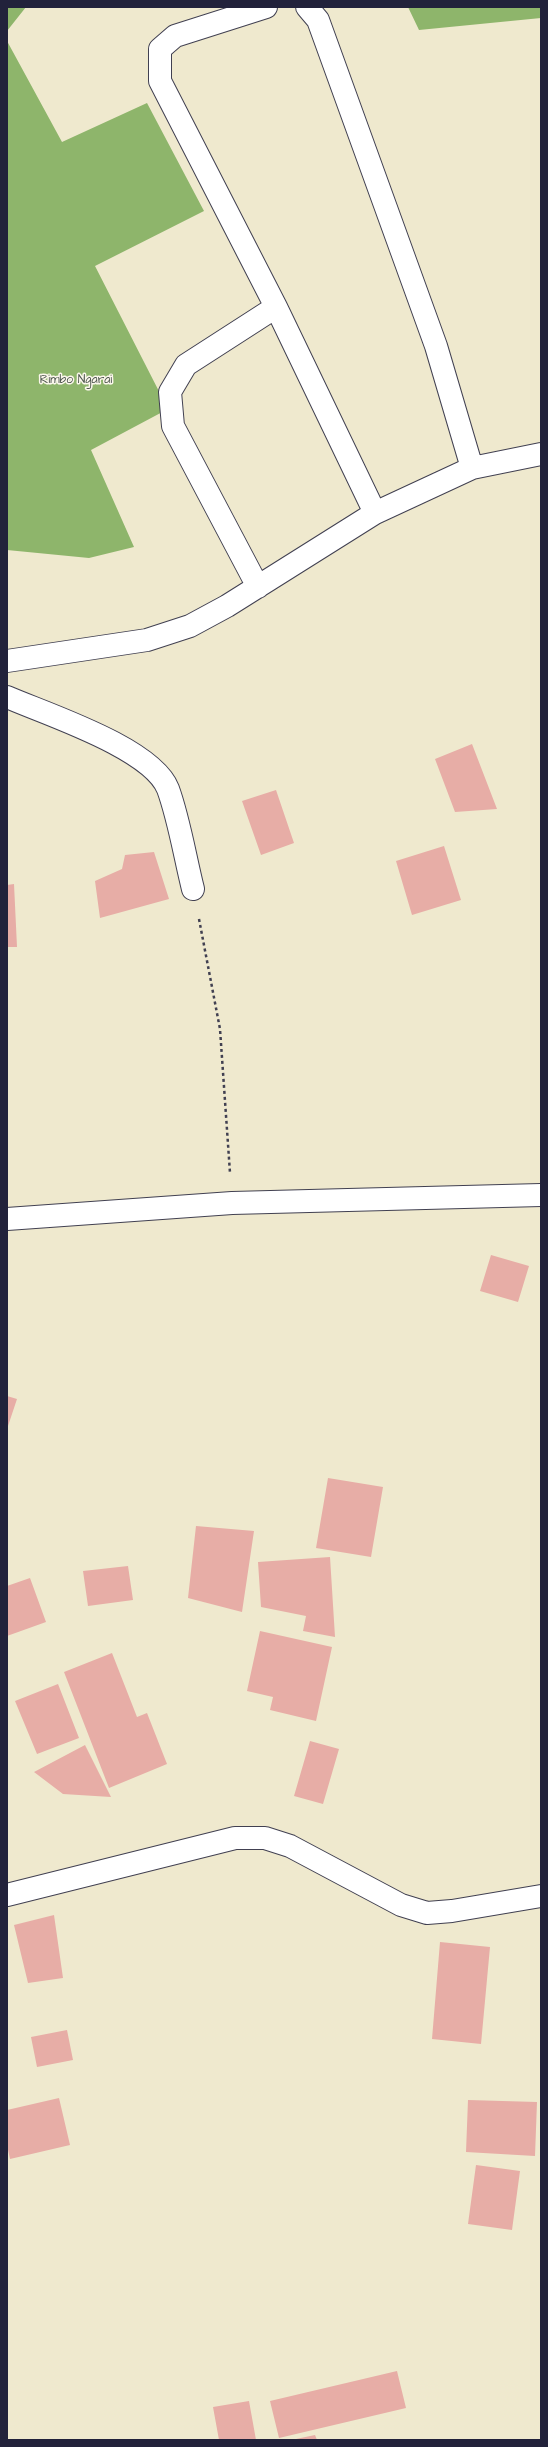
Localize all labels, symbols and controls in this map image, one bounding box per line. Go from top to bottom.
park label: Rimbo Ngarai [40,373,112,387]

